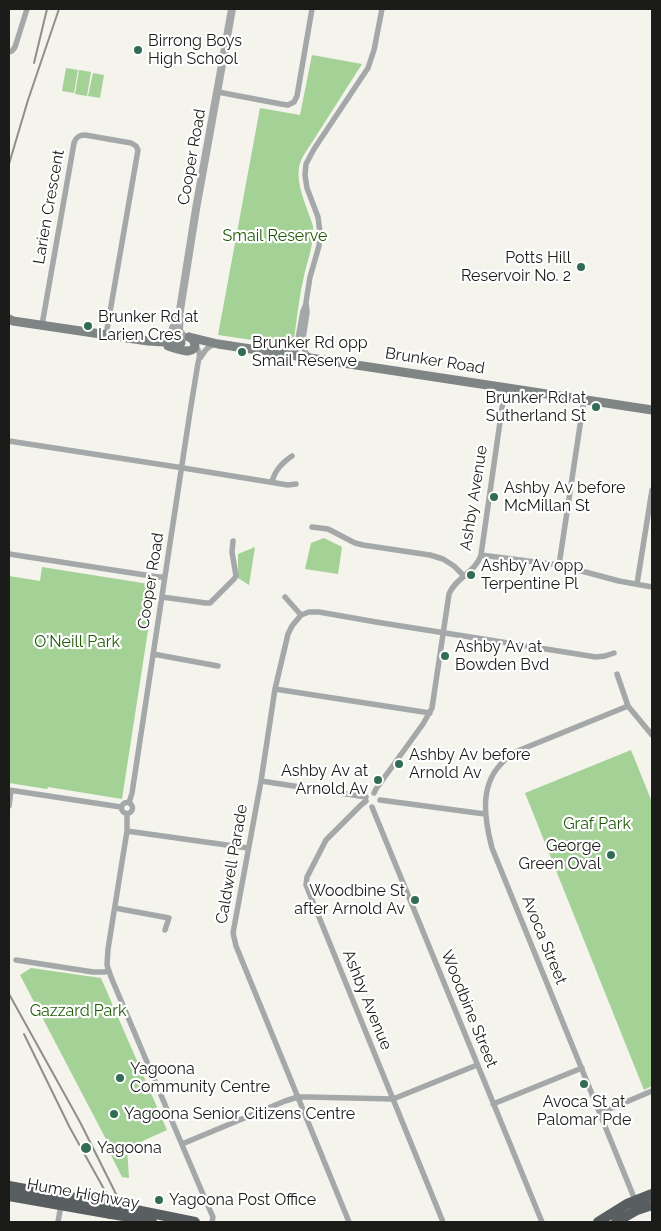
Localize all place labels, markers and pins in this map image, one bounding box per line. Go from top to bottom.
place label: Birrong Boys High School [148,31,242,69]
marker: Birrong Boys High School [132,44,144,56]
place label: Potts Hill Reservoir No. 2 [461,248,571,286]
marker: Potts Hill Reservoir No. 2 [575,261,587,273]
place label: Brunker Rd at Larien Cres [98,307,198,345]
marker: Brunker Rd at Larien Cres [82,320,94,332]
place label: Brunker Rd opp Smail Reserve [252,333,368,371]
marker: Brunker Rd opp Smail Reserve [236,346,248,358]
place label: Brunker Rd at Sutherland St [486,388,586,426]
marker: Brunker Rd at Sutherland St [590,401,602,413]
place label: Ashby Av before McMillan St [504,478,625,516]
marker: Ashby Av before McMillan St [488,491,500,503]
place label: Ashby Av opp Terpentine Pl [481,556,583,594]
marker: Ashby Av opp Terpentine Pl [465,569,477,581]
place label: Ashby Av at Bowden Bvd [455,637,549,675]
marker: Ashby Av at Bowden Bvd [439,650,451,662]
place label: Ashby Av before Arnold Av [409,745,530,783]
marker: Ashby Av before Arnold Av [393,758,405,770]
place label: Ashby Av at Arnold Av [281,761,368,799]
marker: Ashby Av at Arnold Av [372,774,384,786]
place label: George Green Oval [519,836,601,874]
marker: George Green Oval [605,849,617,861]
place label: Woodbine St after Arnold Av [294,881,405,919]
marker: Woodbine St after Arnold Av [409,894,421,906]
place label: Yagoona Community Centre [130,1059,270,1097]
marker: Yagoona Community Centre [114,1072,126,1084]
marker: Avoca St at Palomar Pde [578,1078,590,1090]
place label: Avoca St at Palomar Pde [537,1092,631,1130]
place label: Yagoona Senior Citizens Centre [124,1104,355,1124]
marker: Yagoona Senior Citizens Centre [108,1108,120,1120]
place label: Yagoona [97,1138,162,1158]
marker: Yagoona [79,1141,93,1155]
place label: Yagoona Post Office [169,1190,316,1210]
marker: Yagoona Post Office [153,1194,165,1206]

